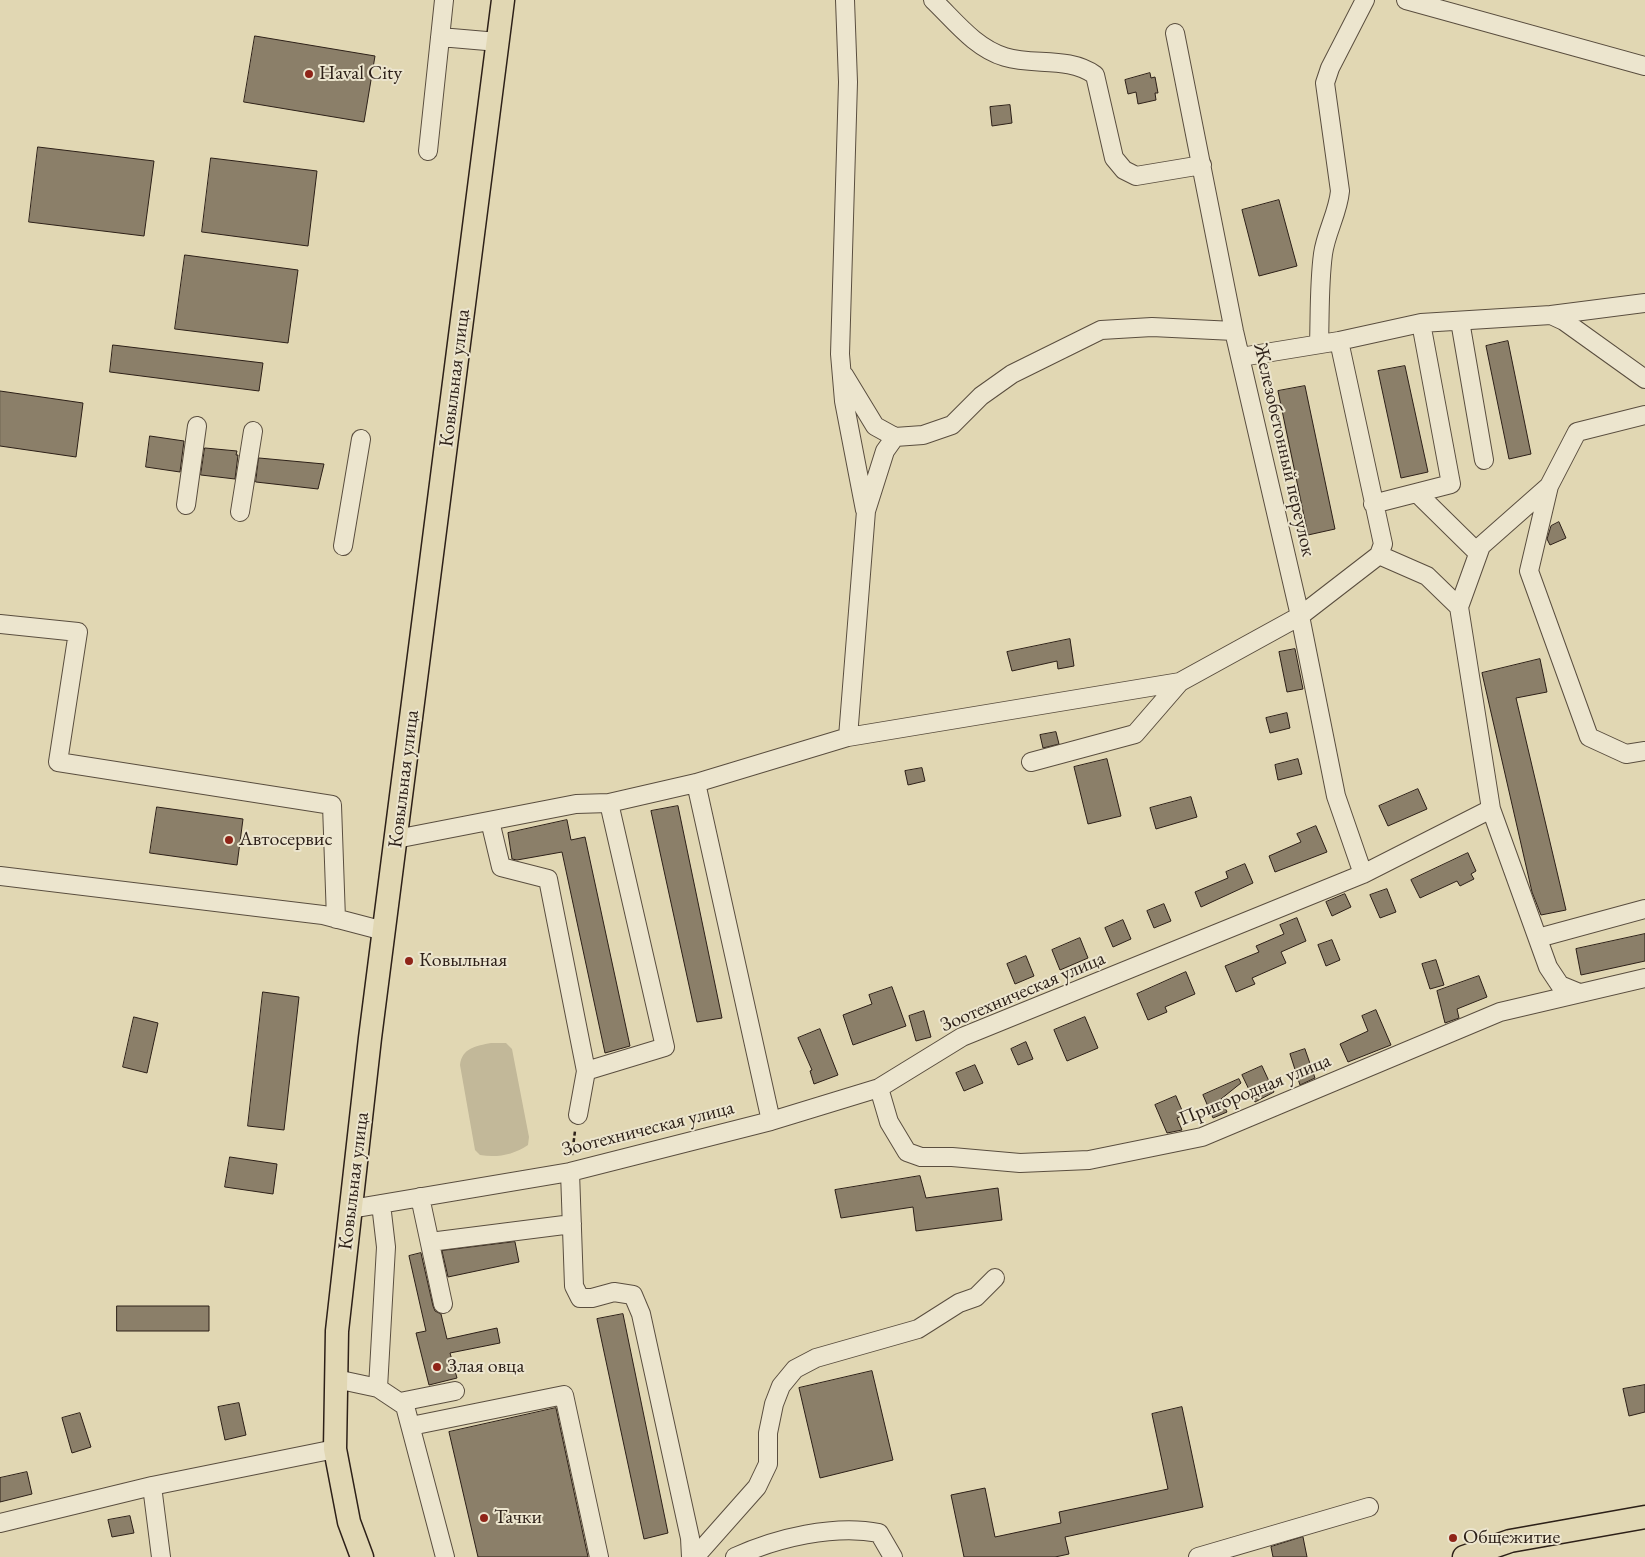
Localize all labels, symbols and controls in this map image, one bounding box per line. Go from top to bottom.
place label: Haval Сity [319,62,402,86]
marker: Haval Сity [303,68,315,80]
street label: Ковыльная улица [435,308,475,448]
street label: Железобетонный переулок [1248,341,1320,559]
street label: Ковыльная улица [384,709,424,849]
place label: Автосервис [239,828,333,852]
marker: Автосервис [223,834,235,846]
street label: Зоотехническая улица [937,946,1109,1038]
place label: Ковыльная [419,949,507,973]
marker: Ковыльная [403,955,415,967]
street label: Пригородная улица [1176,1049,1334,1131]
street label: Зоотехническая улица [559,1096,737,1162]
street label: Ковыльная улица [334,1111,374,1251]
place label: Злая овца [447,1355,524,1379]
marker: Злая овца [431,1361,443,1373]
place label: Тачки [494,1506,542,1530]
marker: Тачки [478,1512,490,1524]
place label: Общежитие [1463,1526,1560,1550]
marker: Общежитие [1447,1532,1459,1544]

